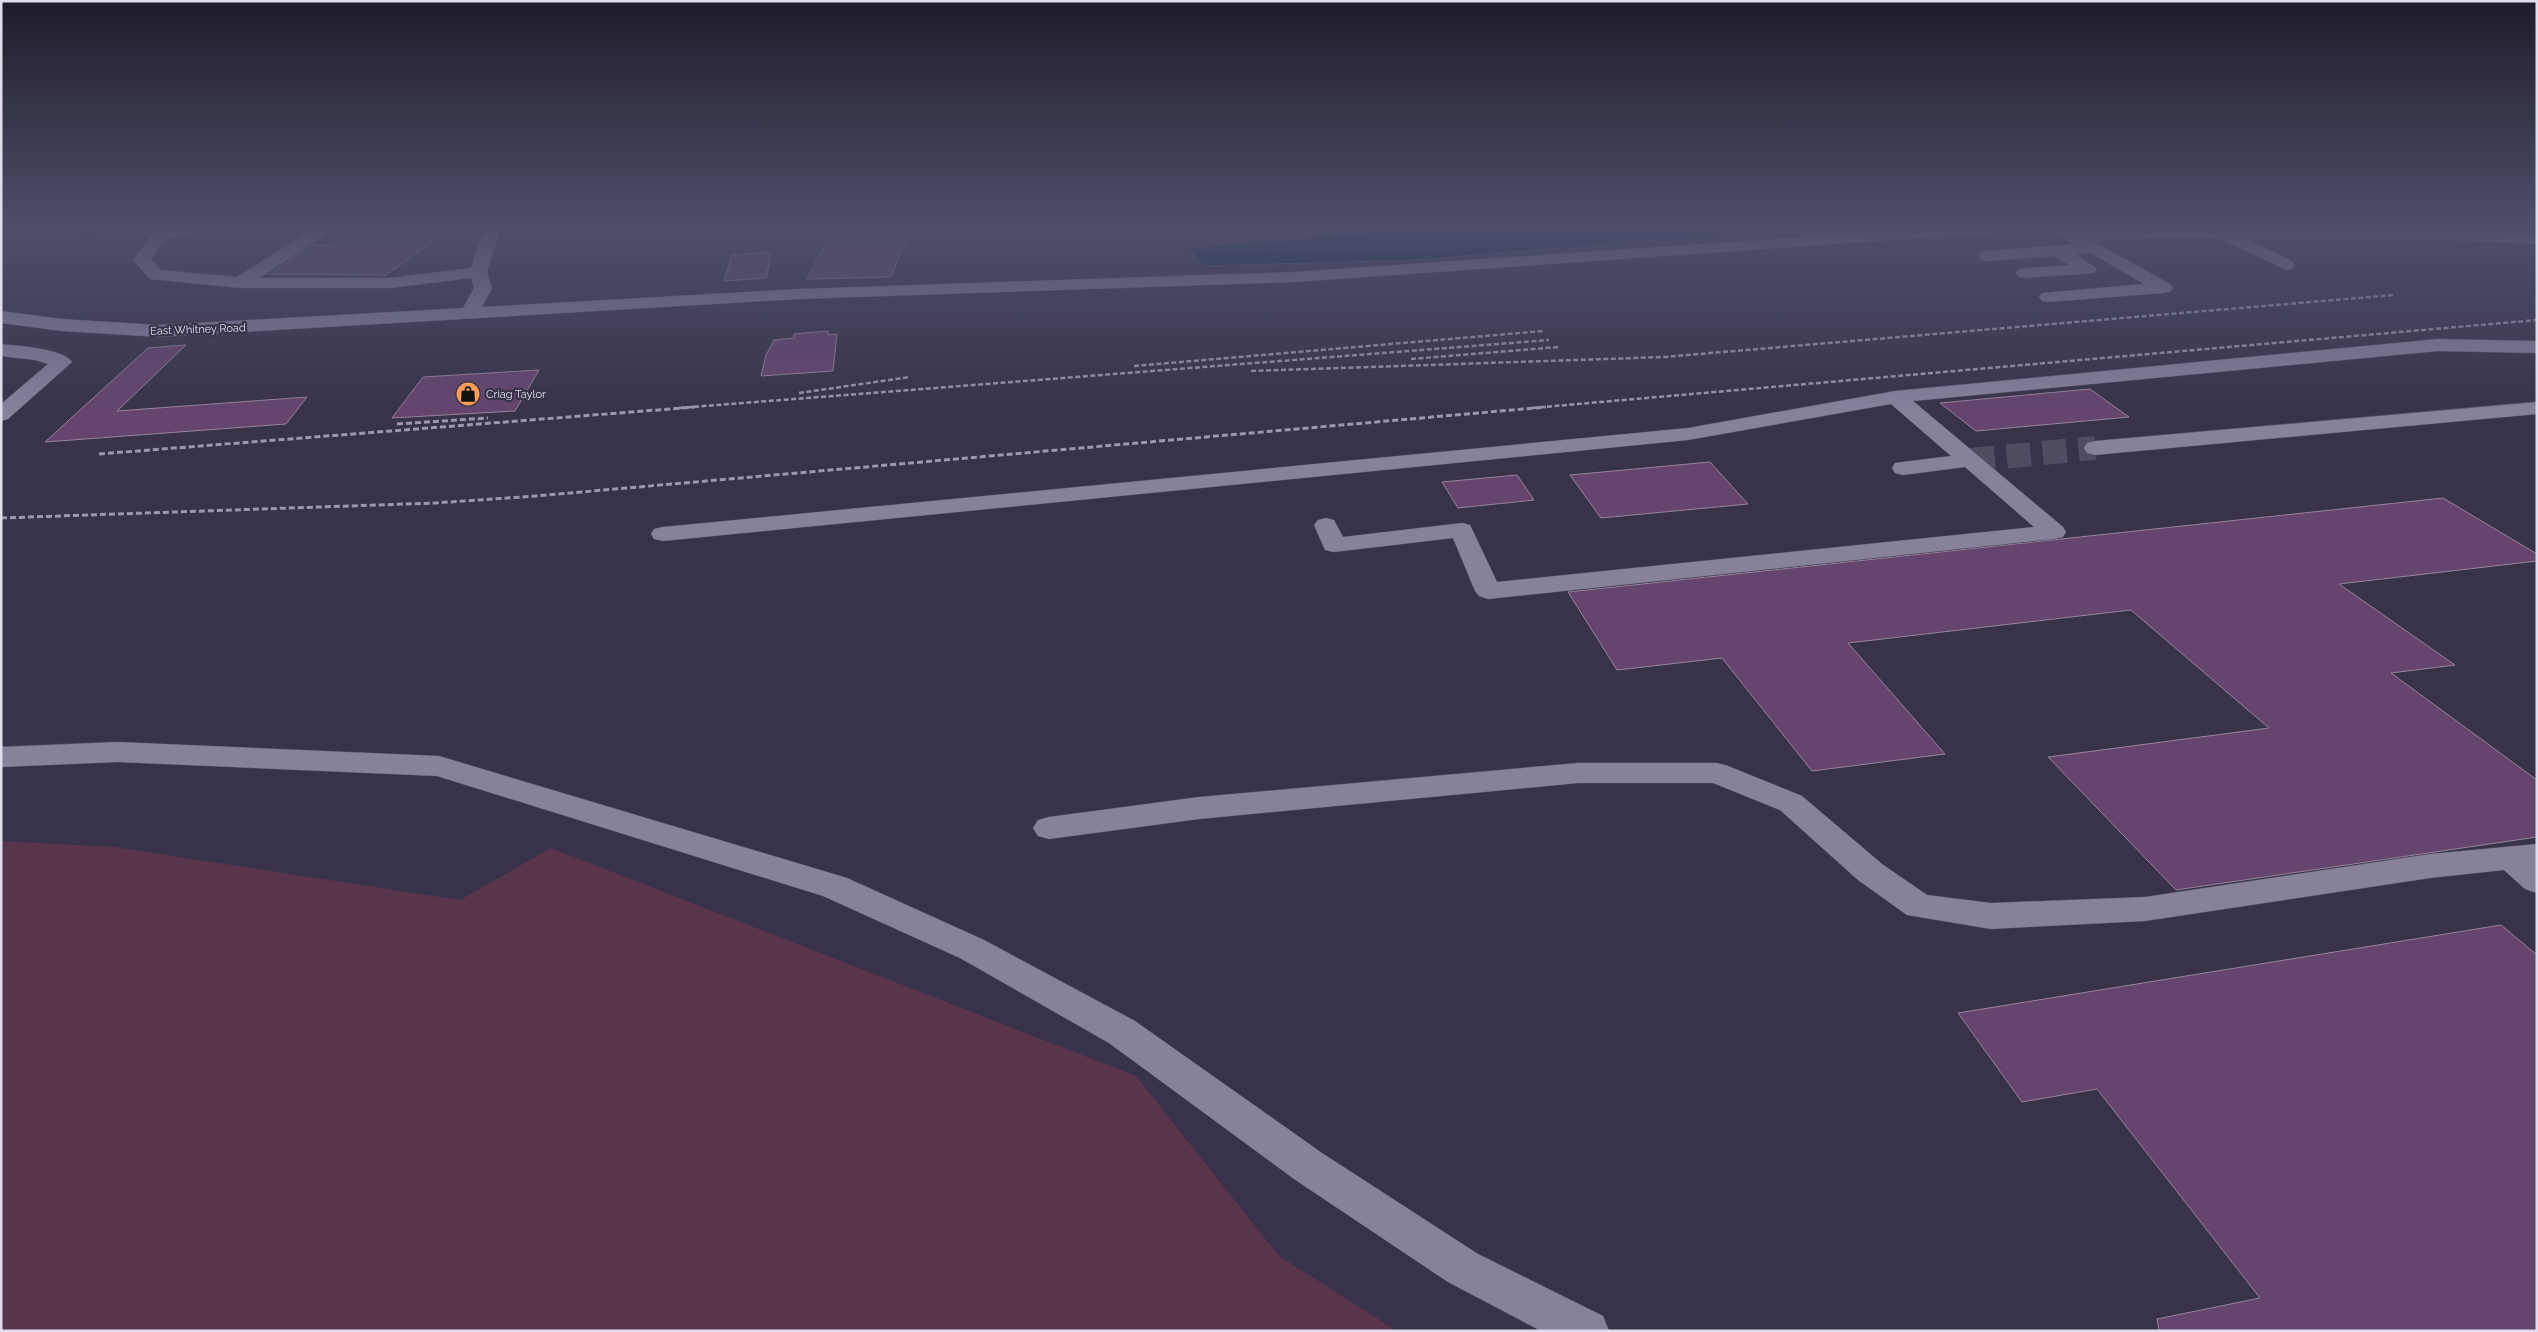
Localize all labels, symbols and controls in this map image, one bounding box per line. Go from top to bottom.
street label: East Whitney Road [150,321,246,338]
shop icon: Criag Taylor [455,381,481,407]
place label: Criag Taylor [486,388,546,401]

